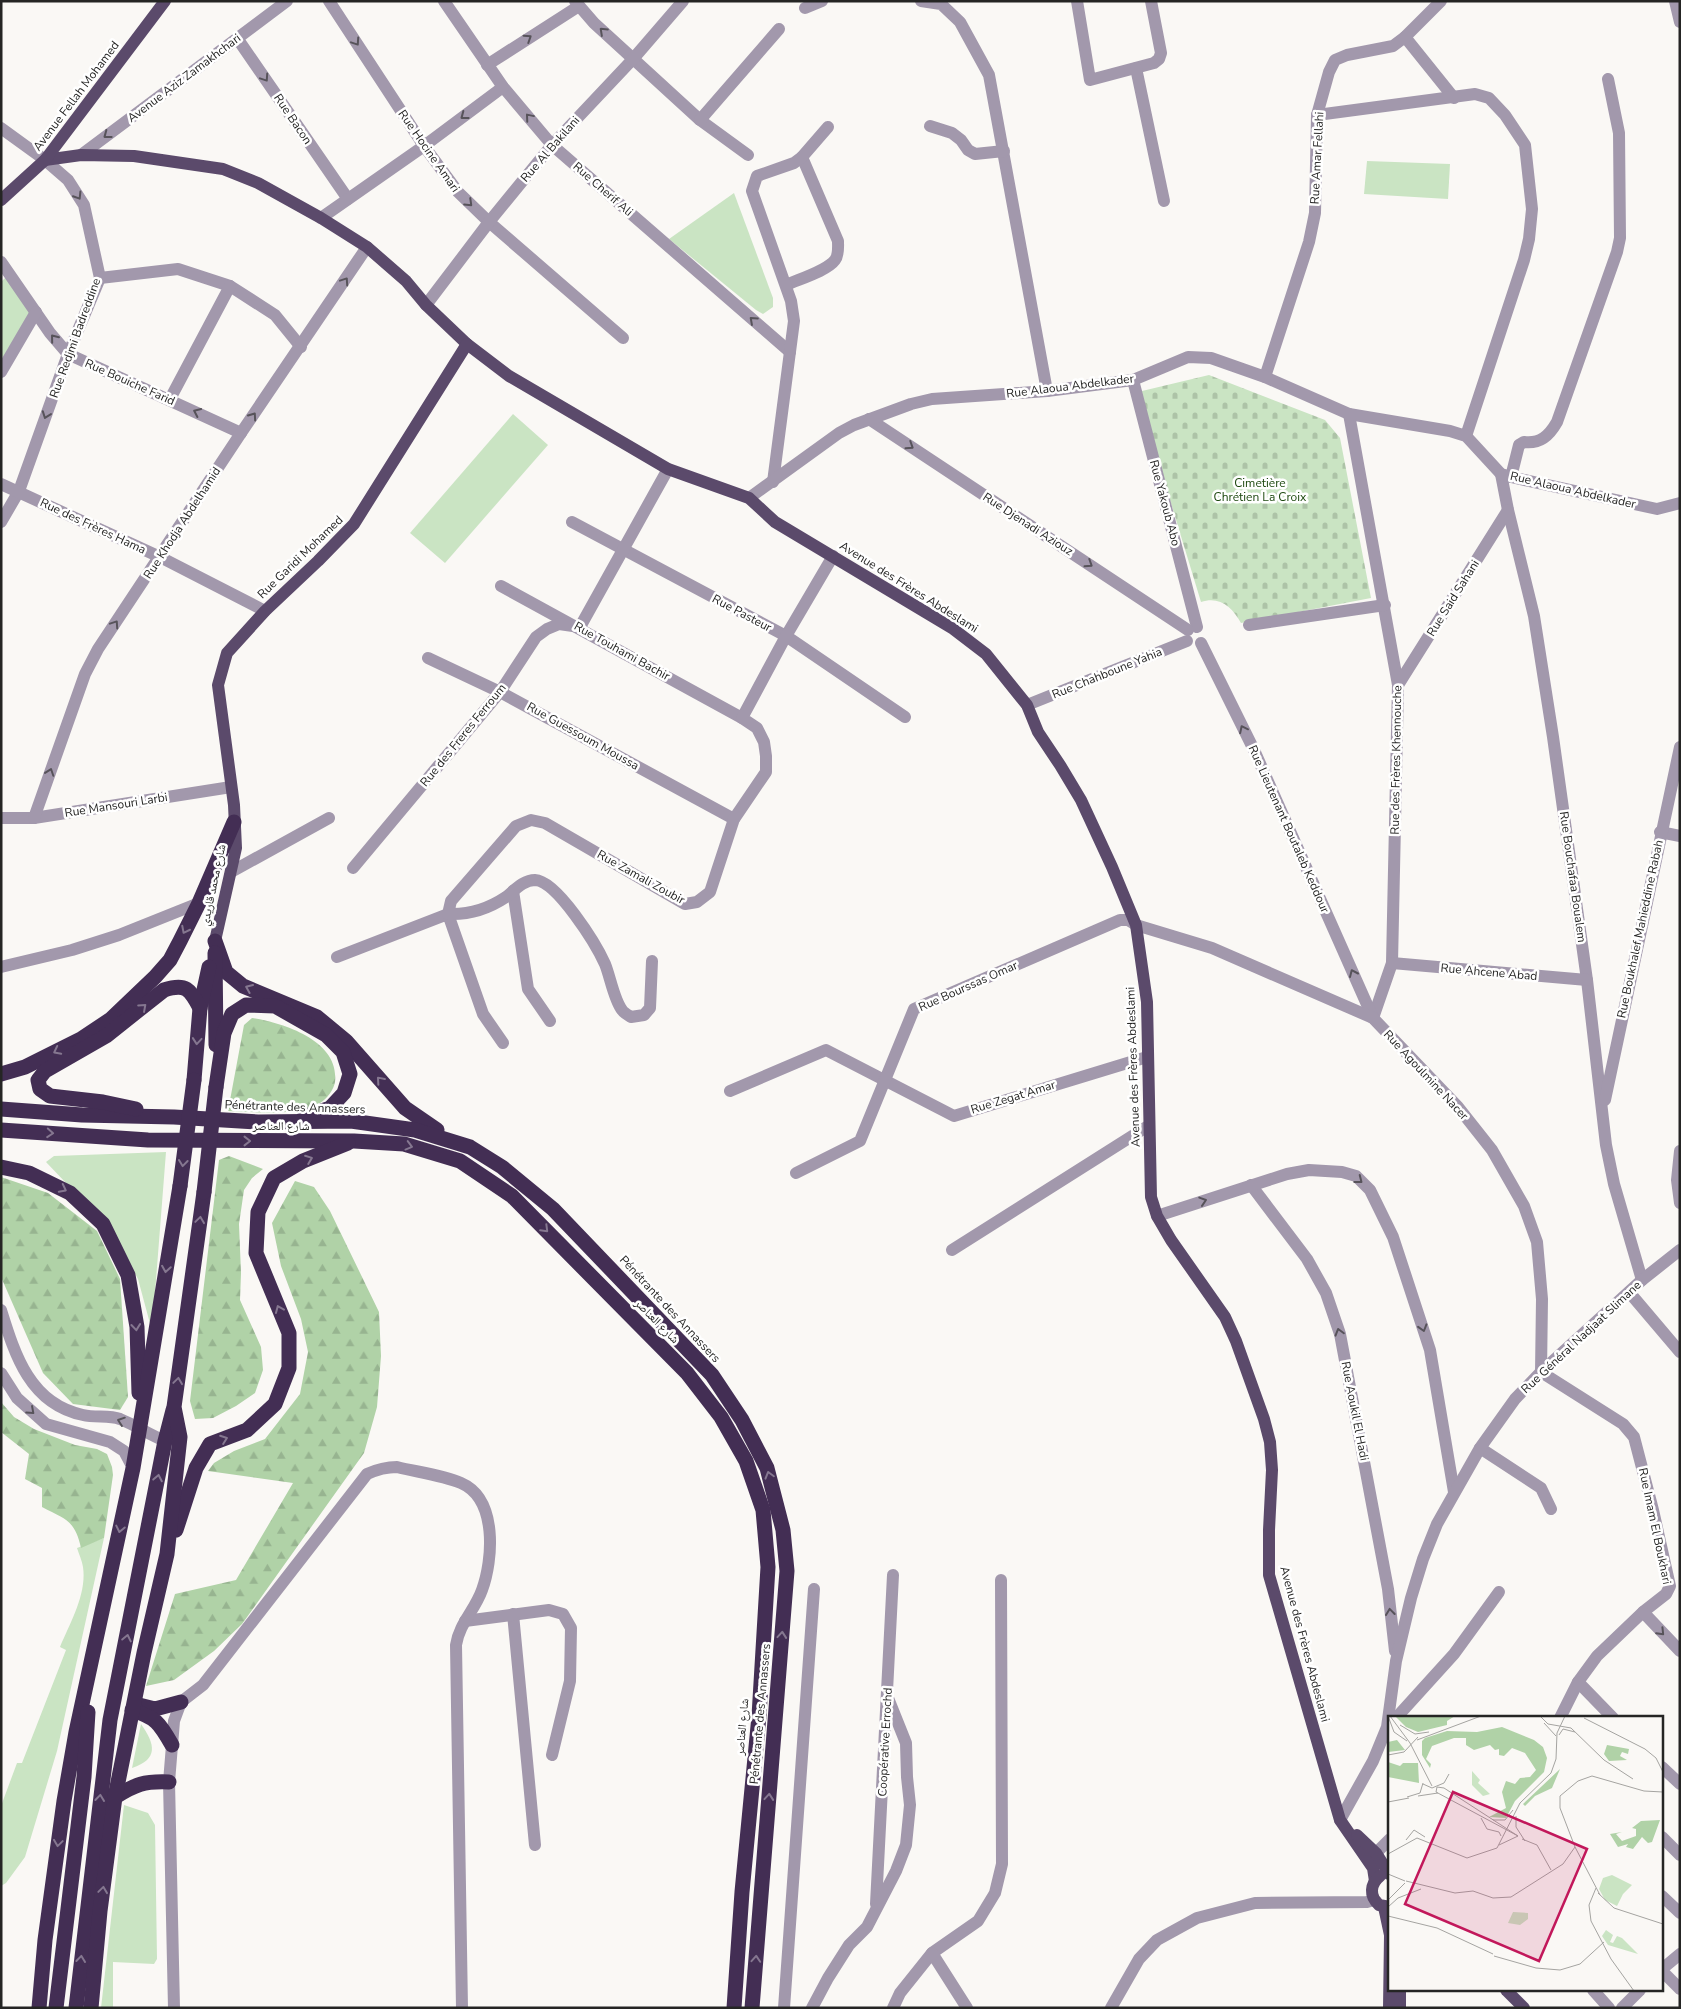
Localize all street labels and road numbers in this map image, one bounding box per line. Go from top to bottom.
street label: Avenue Aziz Zamakhchari [124,30,244,126]
street label: Avenue Fellah Mohamed [29,38,123,154]
street label: Rue Bacon [270,91,316,147]
street label: Rue Hocine Amari [395,107,463,195]
street label: Rue Amar Fellahi [1307,111,1327,205]
street label: Rue Al Bakilani [517,113,583,185]
street label: Rue Cherif Ali [570,158,636,220]
street label: Rue Redjmi Badreddine [46,276,104,400]
street label: Rue Bouiche Farid [82,355,178,409]
street label: Rue Alaoua Abdelkader [1005,370,1135,402]
street label: Rue Yakoub Abo [1146,458,1184,548]
street label: Rue Khodja Abdelhamid [140,464,224,582]
street label: Rue Alaoua Abdelkader [1509,468,1638,512]
street label: Rue Djenadi Aziouz [980,489,1077,559]
street label: Rue des Frères Hama [37,494,149,558]
street label: Rue Garidi Mohamed [254,512,346,602]
street label: Avenue des Frères Abdeslami [837,538,981,636]
street label: Rue Said Sahani [1423,557,1483,639]
street label: Rue Pasteur [709,591,775,636]
street label: Rue Touhami Bachir [571,618,673,684]
street label: Rue Chahboune Yahia [1050,644,1164,702]
street label: Rue des Freres Ferroum [417,680,509,790]
street label: Rue des Frères Khennouche [1387,685,1405,835]
street label: Rue Guessoum Moussa [524,698,642,774]
street label: Rue Lieutenant Boutaleb Keddour [1245,743,1334,916]
street label: Rue Mansouri Larbi [63,789,169,821]
street label: Rue Bouchafaa Boualem [1556,810,1590,944]
street label: Rue Boukhalef Mahieddine Rabah [1613,838,1667,1020]
street label: شارع محمد قاريدي [197,843,231,928]
street label: Rue Zamali Zoubir [594,846,688,908]
street label: Rue Bourssas Omar [916,957,1021,1015]
street label: Rue Ahcene Abad [1440,960,1538,984]
street label: Avenue des Frères Abdeslami [1122,986,1144,1148]
street label: Rue Agoulmine Nacer [1380,1027,1472,1124]
street label: Rue Zegat Amar [969,1076,1058,1117]
street label: Pénétrante des Annassers [224,1097,366,1117]
street label: شارع العناصر [251,1118,310,1134]
street label: Pénétrante des Annassers [616,1252,724,1366]
street label: Rue Général Nadjaat Slimane [1518,1277,1644,1397]
street label: شارع العناصر [630,1294,683,1347]
street label: Rue Aoukil El Hadi [1338,1360,1372,1462]
street label: Rue Imam El Boukhari [1635,1466,1675,1586]
street label: Avenue des Frères Abdeslami [1276,1564,1334,1724]
street label: Pénétrante des Annassers [746,1643,774,1785]
street label: Coopérative Errochd [874,1687,896,1797]
street label: شارع العناصر [731,1698,752,1757]

